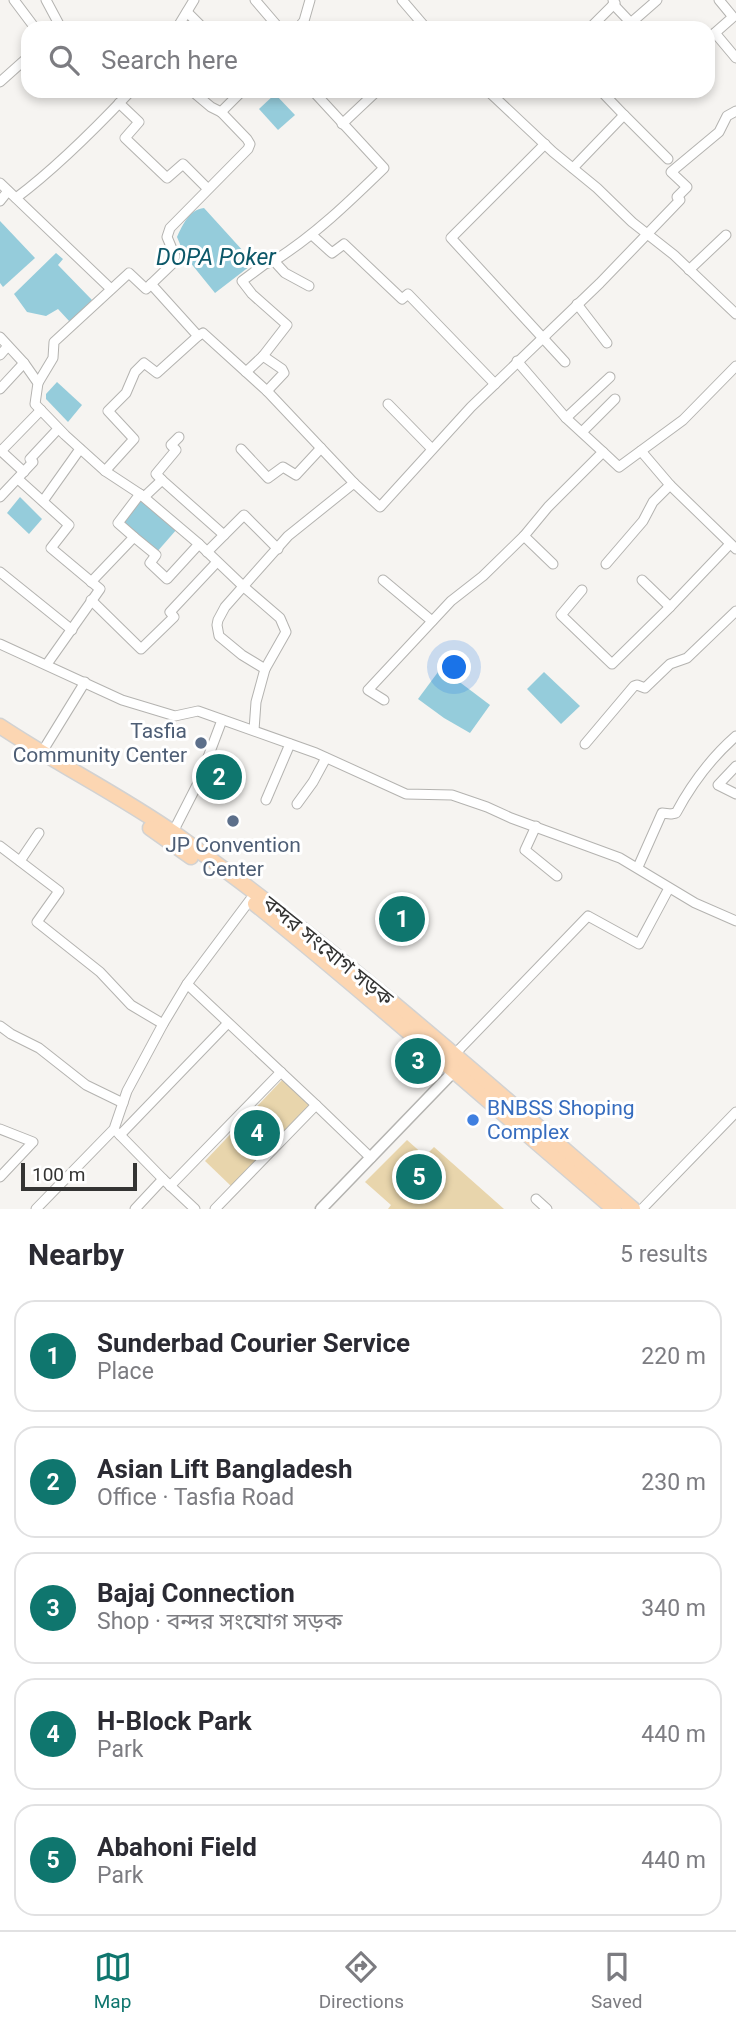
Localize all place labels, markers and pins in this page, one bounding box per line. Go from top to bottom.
place label: Tasfia Community Center [13,719,187,767]
marker: Tasfia Community Center [193,735,209,751]
pin: 2 [196,751,242,803]
marker: JP Convention Center [225,813,241,829]
place label: JP Convention Center [165,833,301,881]
pin: 1 [379,893,425,945]
pin: 3 [395,1035,441,1087]
place label: BNBSS Shoping Complex [487,1096,635,1144]
pin: 4 [234,1107,280,1159]
marker: BNBSS Shoping Complex [465,1112,481,1128]
pin: 5 [396,1151,442,1203]

